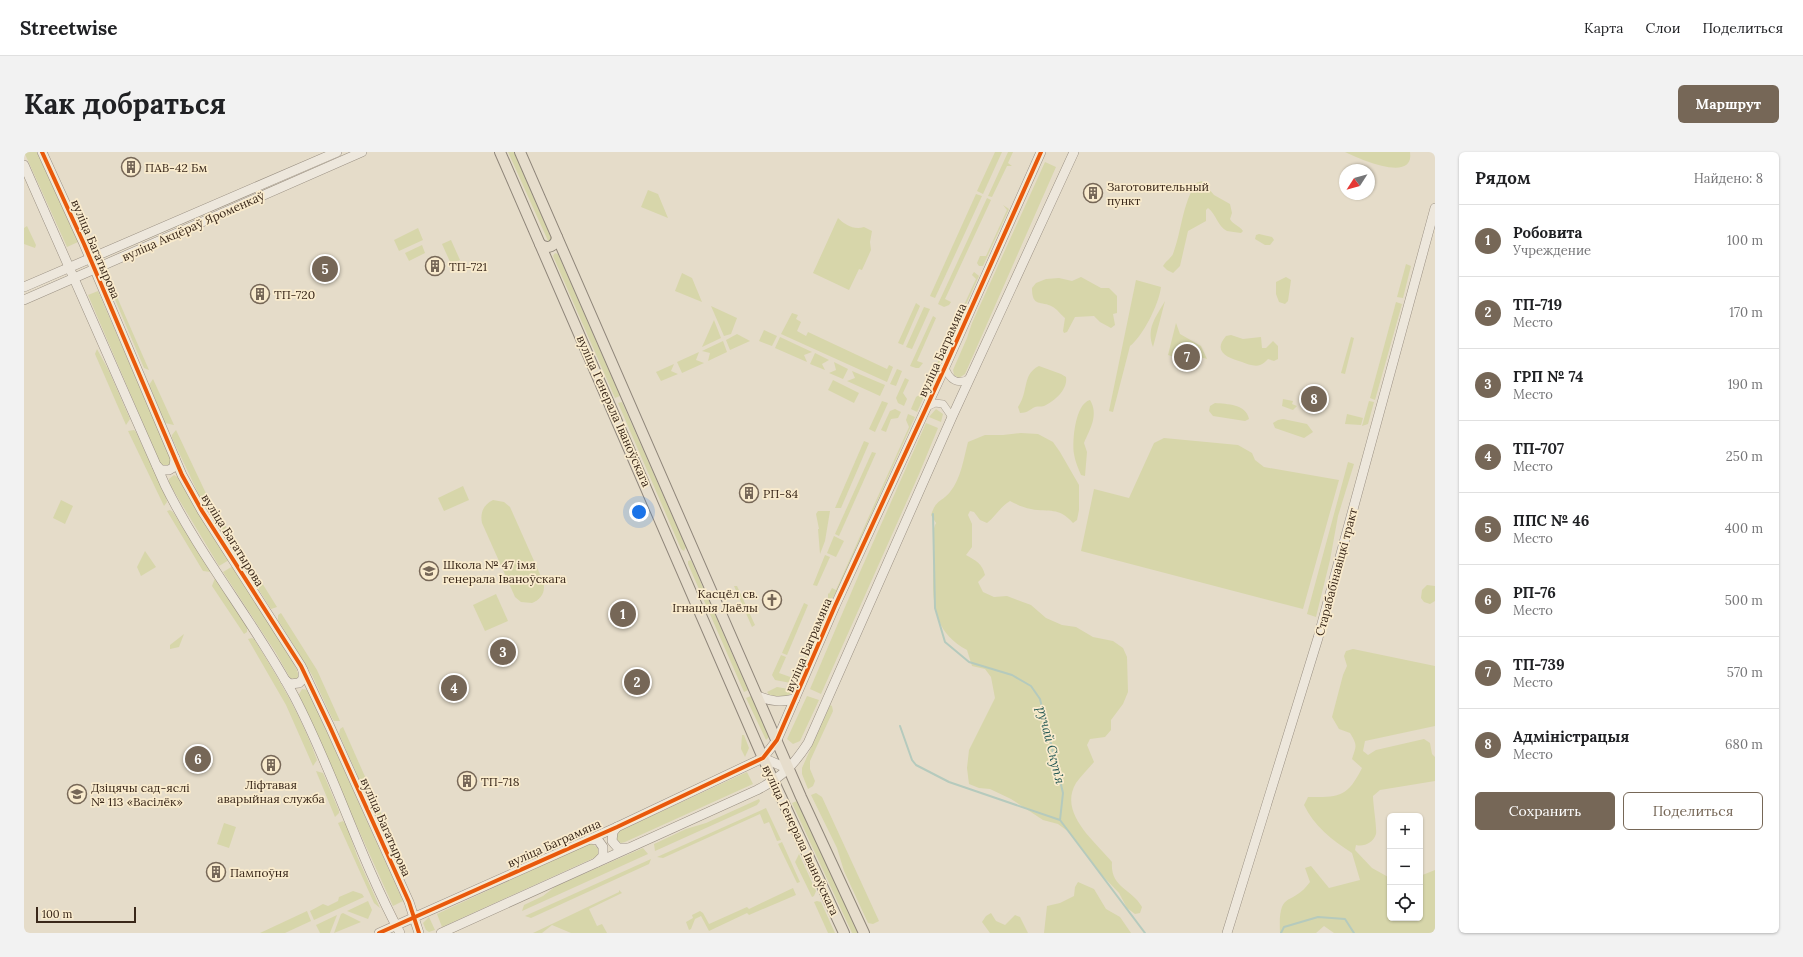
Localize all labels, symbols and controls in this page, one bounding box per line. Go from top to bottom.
text: Streetwise [20,16,117,40]
text: Карта [1584,19,1623,37]
text: Слои [1645,19,1680,37]
text: Поделиться [1702,19,1783,37]
button: Маршрут [1678,85,1779,123]
text: Как добраться [24,86,226,122]
building icon: ПАВ-42 Бм [120,156,142,178]
place label: ПАВ-42 Бм [145,160,208,175]
north arrow [1339,164,1375,200]
text: Рядом [1475,167,1531,189]
text: Найдено: 8 [1694,170,1763,187]
place label: Заготовительный пункт [1107,179,1209,208]
building icon: Заготовительный пункт [1082,182,1104,204]
street label: вуліца Акцёраў Яроменкаў [119,187,267,264]
street label: вуліца Багатырова [68,197,124,301]
text: Робовита [1513,223,1582,242]
text: 1 [1485,232,1491,249]
text: 100 m [1727,232,1763,249]
text: Учреждение [1513,242,1591,259]
pin: 5 [312,254,338,284]
building icon: ТП-721 [424,255,446,277]
place label: ТП-721 [449,259,487,274]
building icon: ТП-720 [249,283,271,305]
place label: ТП-720 [274,287,315,302]
text: ТП-719 [1513,295,1562,314]
street label: вуліца Баграмяна [915,301,969,399]
text: 2 [1485,304,1491,321]
text: 170 m [1729,304,1763,321]
text: Место [1513,314,1553,331]
street label: вуліца Генерала Іваноўскага [574,333,654,489]
pin: 7 [1174,342,1200,372]
text: ГРП № 74 [1513,367,1584,386]
text: 3 [1484,376,1492,393]
text: 190 m [1728,376,1763,393]
pin: 8 [1301,384,1327,414]
text: Место [1513,386,1553,403]
text: ТП-707 [1513,439,1564,458]
text: 4 [1484,448,1492,465]
text: 250 m [1726,448,1763,465]
text: Место [1513,458,1553,475]
building icon: РП-84 [738,482,760,504]
place label: РП-84 [763,486,799,501]
street label: вуліца Багатырова [198,491,268,589]
your location [629,502,649,522]
street label: Старабабінавіцкі тракт [1312,506,1360,638]
text: ППС № 46 [1513,511,1589,530]
text: 5 [1484,520,1492,537]
text: 400 m [1725,520,1763,537]
text: Место [1513,530,1553,547]
place label: Школа № 47 імя генерала Іваноўскага [443,557,566,586]
school or university icon: Школа № 47 імя генерала Іваноўскага [418,560,440,582]
text: РП-76 [1513,583,1556,602]
place label: Касцёл св. Ігнацыя Лаёлы [672,586,758,615]
church icon: Касцёл св. Ігнацыя Лаёлы [761,589,783,611]
text: 6 [1484,592,1492,609]
text: 500 m [1725,592,1763,609]
street label: вуліца Баграмяна [781,596,835,694]
pin: 1 [610,599,636,629]
text: Место [1513,602,1553,619]
pin: 3 [490,637,516,667]
text: ТП-739 [1513,655,1565,674]
text: 7 [1485,664,1491,681]
text: 570 m [1727,664,1763,681]
pin: 2 [624,667,650,697]
pin: 4 [441,673,467,703]
text: Место [1513,674,1553,691]
water label: ручай Скупʼя [1033,704,1069,786]
text: Адміністрацыя [1513,727,1629,746]
text: 8 [1484,736,1492,753]
text: 680 m [1725,736,1763,753]
pin: 6 [185,744,211,774]
text: Место [1513,746,1553,763]
building icon: Ліфтавая аварыйная служба [260,754,282,776]
street label: вуліца Генерала Іваноўскага [759,762,843,918]
building icon: ТП-718 [456,770,478,792]
place label: ТП-718 [481,774,520,789]
street label: вуліца Багатырова [358,775,414,879]
place label: Ліфтавая аварыйная служба [217,777,325,806]
place label: Дзіцячы сад-яслі № 113 «Васілёк» [91,780,190,809]
school or university icon: Дзіцячы сад-яслі № 113 «Васілёк» [66,783,88,805]
button: Сохранить [1475,792,1615,830]
button: Поделиться [1623,792,1763,830]
map controls [1387,813,1423,921]
button: + [1387,813,1423,849]
street label: вуліца Баграмяна [505,816,603,870]
button: − [1387,849,1423,885]
building icon: Пампоўня [205,861,227,883]
place label: Пампоўня [230,865,289,880]
button: locate [1387,885,1423,921]
scale bar [36,905,136,924]
text: 100 m [42,907,72,921]

